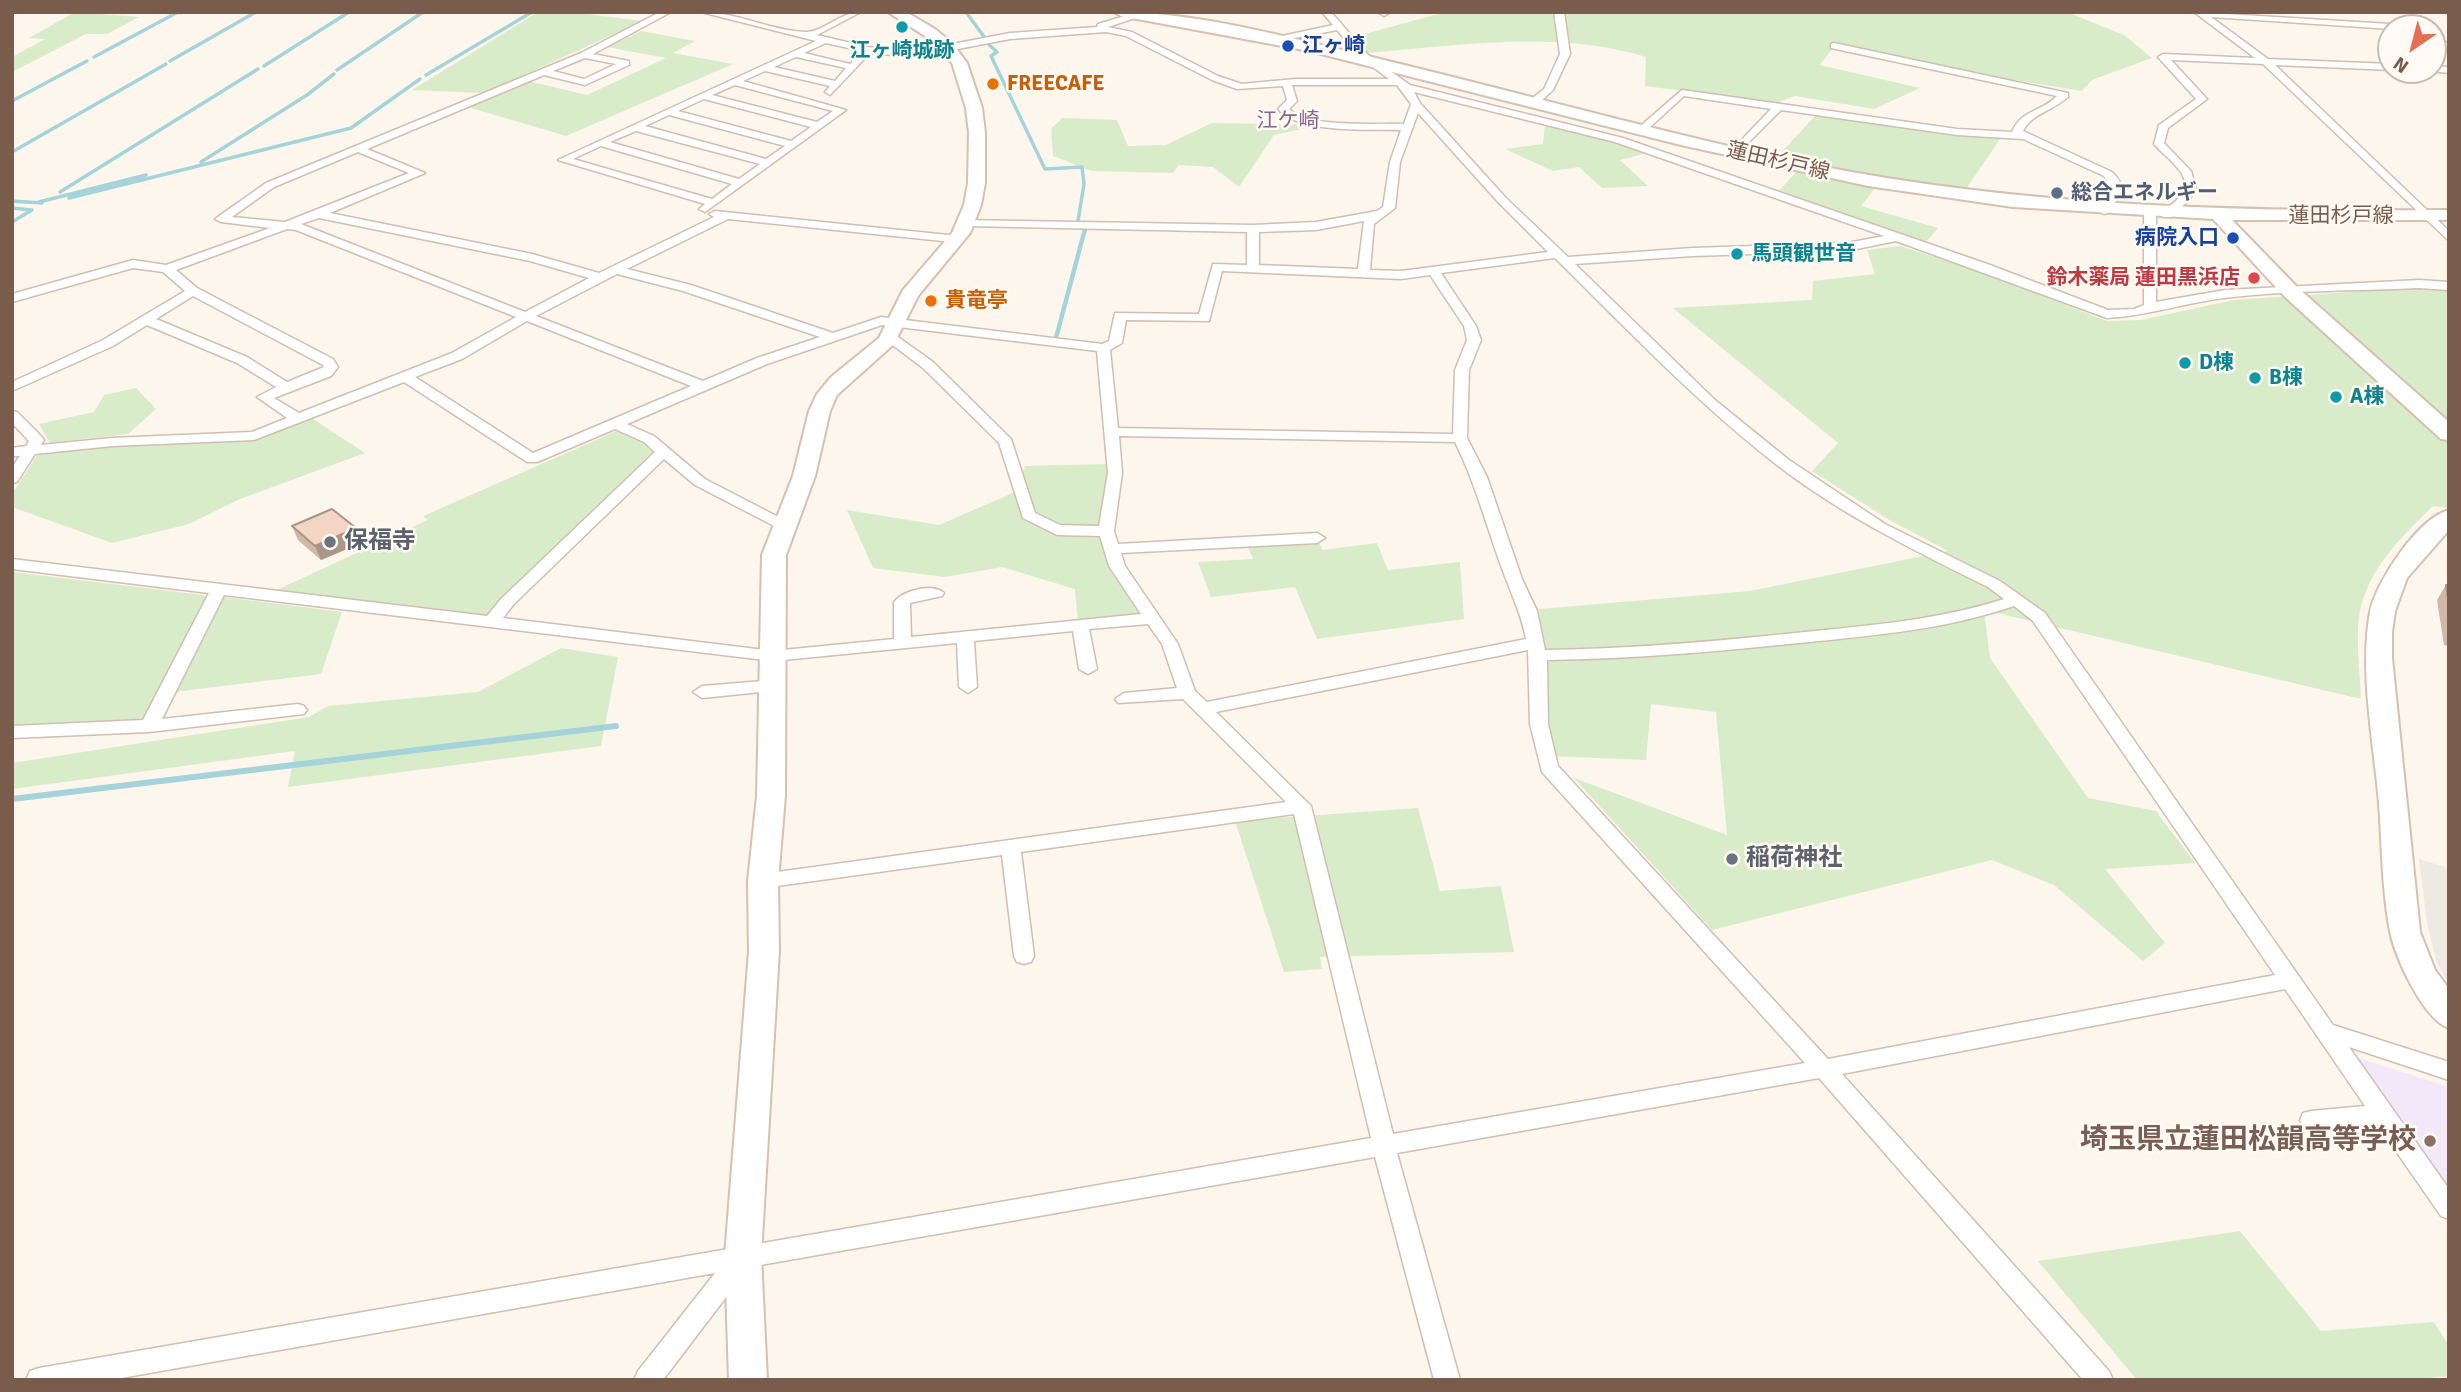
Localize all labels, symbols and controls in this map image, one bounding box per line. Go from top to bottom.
north arrow [2377,14,2447,84]
marker: 江ヶ崎城跡 [894,19,910,35]
place label: 江ヶ崎 [1302,33,1365,59]
place label: 江ヶ崎城跡 [850,38,954,64]
marker: 江ヶ崎 [1280,38,1296,54]
text: N [2389,51,2413,78]
place label: FREECAFE [1007,71,1104,97]
marker: FREECAFE [985,76,1001,92]
district label: 江ケ崎 [1257,108,1319,134]
street label: 蓮田杉戸線 [1724,138,1832,186]
place label: 総合エネルギー [2071,180,2218,206]
marker: 総合エネルギー [2049,185,2065,201]
street label: 蓮田杉戸線 [2289,203,2393,229]
place label: 病院入口 [2135,225,2219,251]
marker: 病院入口 [2225,230,2241,246]
place label: 馬頭観世音 [1751,241,1856,267]
marker: 馬頭観世音 [1729,246,1745,262]
place label: 鈴木薬局 蓮田黒浜店 [2046,265,2240,291]
marker: 鈴木薬局 蓮田黒浜店 [2246,270,2262,286]
place label: 貴竜亭 [945,288,1008,314]
marker: 貴竜亭 [923,293,939,309]
place label: D棟 [2199,350,2234,376]
marker: D棟 [2177,355,2193,371]
place label: B棟 [2269,365,2303,391]
marker: B棟 [2247,370,2263,386]
place label: A棟 [2350,384,2384,410]
marker: A棟 [2328,389,2344,405]
place label: 保福寺 [344,528,416,556]
marker: 保福寺 [322,534,338,550]
place label: 稲荷神社 [1746,845,1842,873]
marker: 稲荷神社 [1724,851,1740,867]
place label: 埼玉県立蓮田松韻高等学校 [2080,1124,2416,1158]
marker: 埼玉県立蓮田松韻高等学校 [2422,1133,2438,1149]

